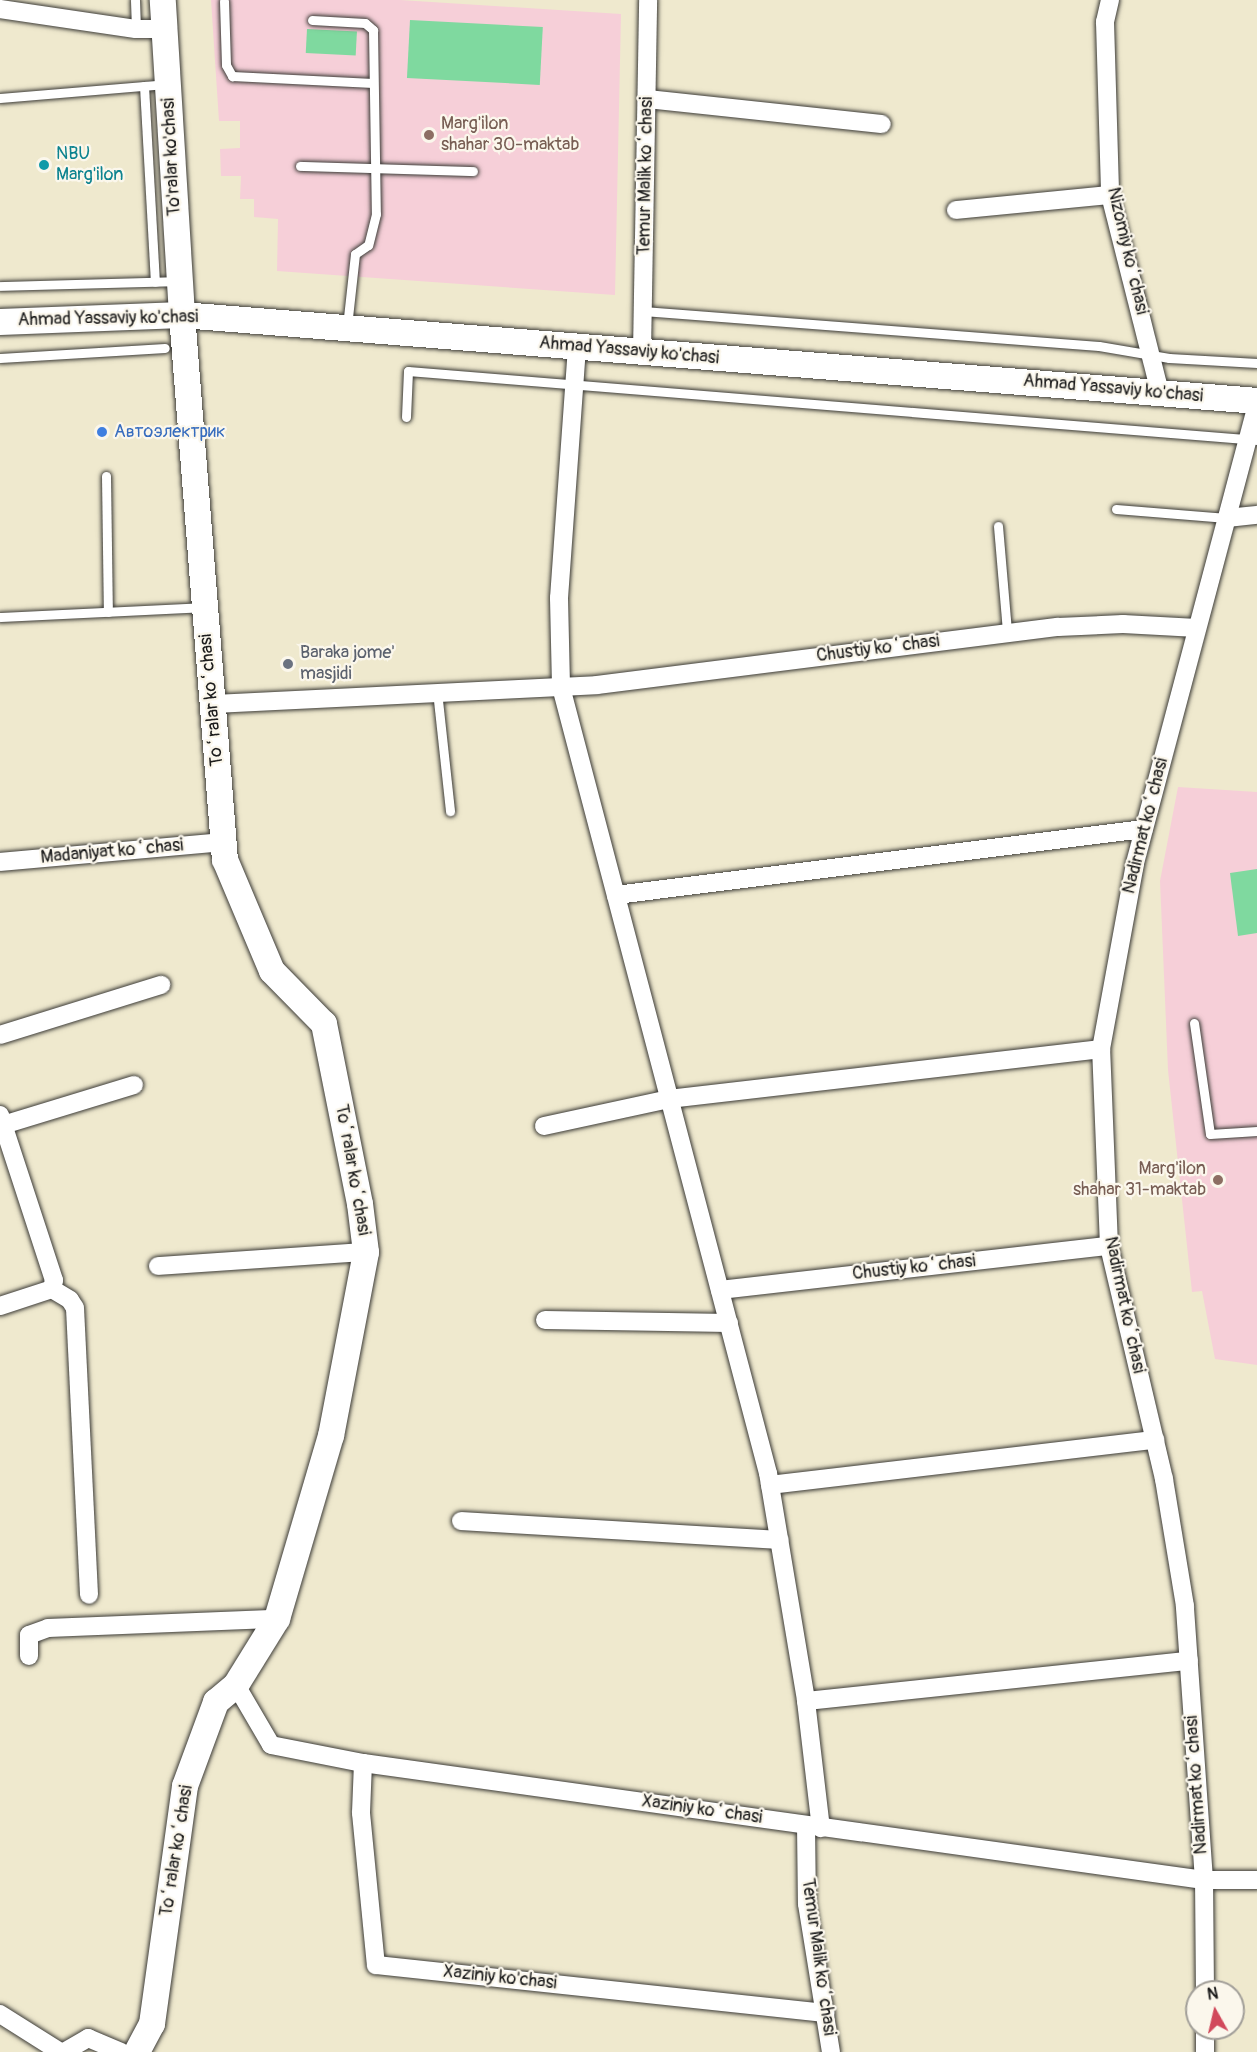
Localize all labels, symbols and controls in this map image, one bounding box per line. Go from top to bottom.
street label: To'ralar ko'chasi [158,97,186,217]
street label: Temur Malik koʻchasi [634,97,658,255]
place label: Marg'ilon shahar 30-maktab [441,114,579,156]
marker: Marg'ilon shahar 30-maktab [422,128,436,142]
place label: NBU Marg'ilon [56,144,124,186]
marker: NBU Marg'ilon [37,158,51,172]
street label: Nizomiy koʻchasi [1102,185,1152,317]
street label: Ahmad Yassaviy ko'chasi [18,307,198,331]
street label: Ahmad Yassaviy ko'chasi [538,332,720,370]
street label: Ahmad Yassaviy ko'chasi [1022,370,1204,408]
place label: Автоэлектрик [114,421,225,443]
marker: Автоэлектрик [95,425,109,439]
street label: Chustiy koʻchasi [815,631,941,667]
street label: Toʻralar koʻchasi [195,633,229,767]
place label: Baraka jome' masjidi [300,643,395,686]
marker: Baraka jome' masjidi [281,657,295,671]
street label: Nadirmat koʻchasi [1119,756,1173,896]
street label: Madaniyat koʻchasi [40,835,184,869]
street label: Toʻralar koʻchasi [330,1103,374,1237]
place label: Marg'ilon shahar 31-maktab [1073,1159,1206,1202]
marker: Marg'ilon shahar 31-maktab [1211,1173,1225,1187]
street label: Nadirmat koʻchasi [1099,1235,1149,1375]
street label: Chustiy koʻchasi [851,1251,977,1285]
street label: Nadirmat koʻchasi [1181,1715,1213,1855]
street label: Toʻralar koʻchasi [156,1784,198,1918]
street label: Xaziniy koʻchasi [641,1791,763,1829]
street label: Temur Malik koʻchasi [796,1877,840,2037]
street label: Xaziniy ko'chasi [442,1961,558,1995]
north arrow [1185,1980,1245,2040]
text: N [1206,1984,1220,2005]

